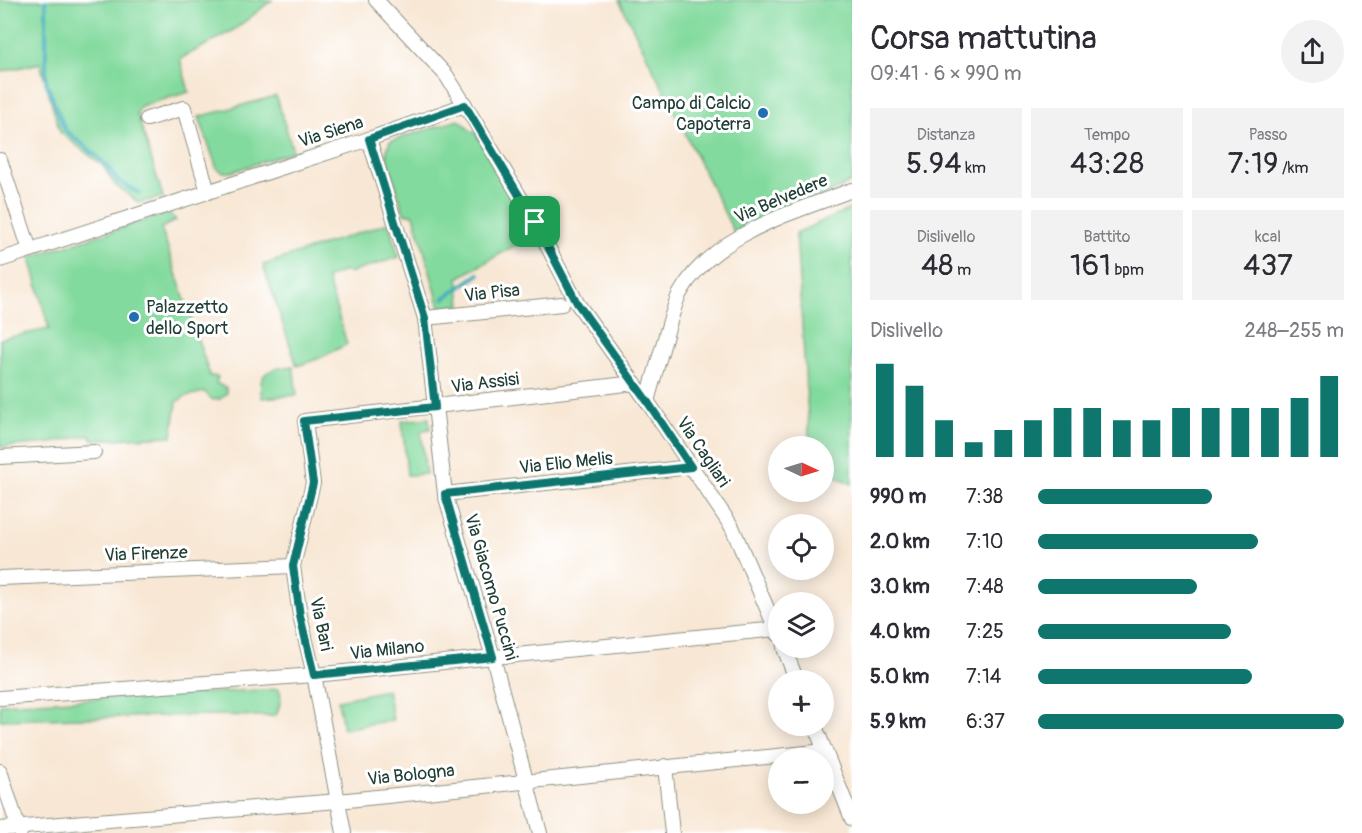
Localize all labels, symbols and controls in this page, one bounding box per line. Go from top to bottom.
text: Corsa mattutina [870,18,1097,59]
button: share [1281,20,1344,83]
text: 09:41 · 6 × 990 m [870,61,1022,86]
place label: Campo di Calcio Capoterra [632,92,751,136]
marker: Campo di Calcio Capoterra [756,106,770,120]
street label: Via Siena [296,111,366,153]
text: Distanza [917,125,975,145]
text: Tempo [1084,125,1130,145]
text: Passo [1249,125,1287,145]
text: 5.94 [906,145,962,182]
text: 43:28 [1070,145,1144,182]
text: 7:19 [1227,145,1278,182]
text: km [962,158,986,178]
text: /km [1278,158,1309,178]
street label: Via Belvedere [731,169,831,229]
pin [509,196,560,247]
icon: arrive [518,205,551,238]
text: Dislivello [917,227,975,247]
text: Battito [1084,227,1130,247]
text: kcal [1255,227,1281,247]
text: 48 [921,247,953,284]
text: 161 [1070,247,1111,284]
text: 437 [1243,247,1293,284]
text: m [953,260,971,280]
text: bpm [1111,260,1144,280]
street label: Via Pisa [463,279,521,307]
place label: Palazzetto dello Sport [146,296,229,340]
marker: Palazzetto dello Sport [127,310,141,324]
text: Dislivello [870,318,943,343]
text: 248–255 m [1244,318,1344,343]
street label: Via Assisi [450,367,520,399]
street label: Via Cagliari [671,412,735,492]
north arrow [768,436,834,502]
map controls [768,436,834,814]
street label: Via Elio Melis [518,447,614,479]
text: 990 m [870,484,926,509]
text: 7:38 [966,484,1003,509]
street label: Via Giacomo Puccini [459,511,523,663]
button: locate [768,514,834,580]
text: 2.0 km [870,529,930,554]
text: 7:10 [966,529,1003,554]
street label: Via Firenze [104,541,188,567]
text: 3.0 km [870,574,930,599]
text: 7:48 [966,574,1004,599]
button: layers [768,592,834,658]
street label: Via Bari [304,595,338,653]
text: 4.0 km [870,619,930,644]
text: 7:25 [966,619,1004,644]
street label: Via Milano [349,635,426,665]
text: 5.0 km [870,664,929,689]
text: 7:14 [966,664,1001,689]
button: + [768,670,834,736]
text: 5.9 km [870,709,926,734]
text: 6:37 [966,709,1005,734]
button: − [768,748,834,814]
street label: Via Bologna [366,759,456,791]

